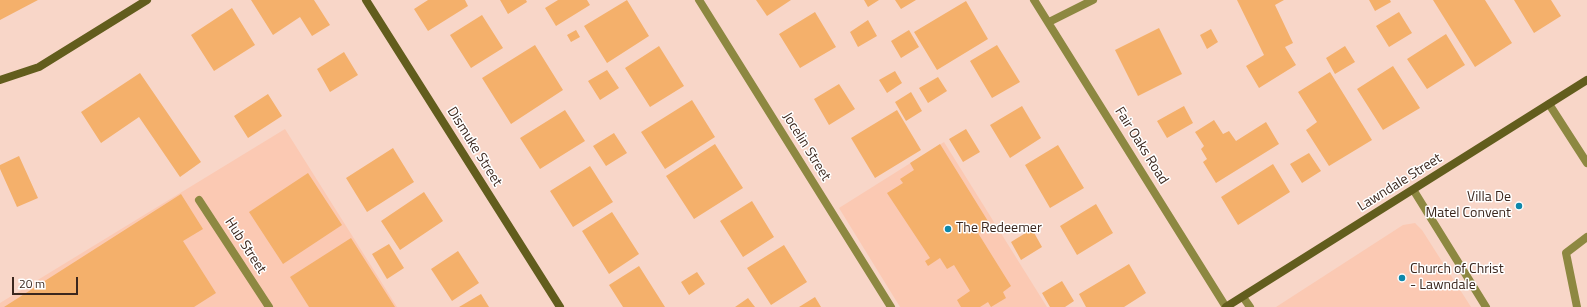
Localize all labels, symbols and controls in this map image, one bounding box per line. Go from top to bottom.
street label: Dismuke Street [443,104,505,190]
street label: Fair Oaks Road [1111,104,1171,188]
street label: Jocelin Street [778,110,834,184]
street label: Lawndale Street [1355,150,1445,216]
place label: Villa De Matel Convent [1426,190,1511,222]
marker: Villa De Matel Convent [1514,201,1524,211]
street label: Hub Street [221,215,269,277]
place label: The Redeemer [956,221,1042,237]
marker: The Redeemer [943,224,953,234]
place label: Church of Christ - Lawndale [1410,262,1504,294]
scale bar [14,269,80,295]
marker: Church of Christ - Lawndale [1397,273,1407,283]
text: 20 m [19,274,45,293]

